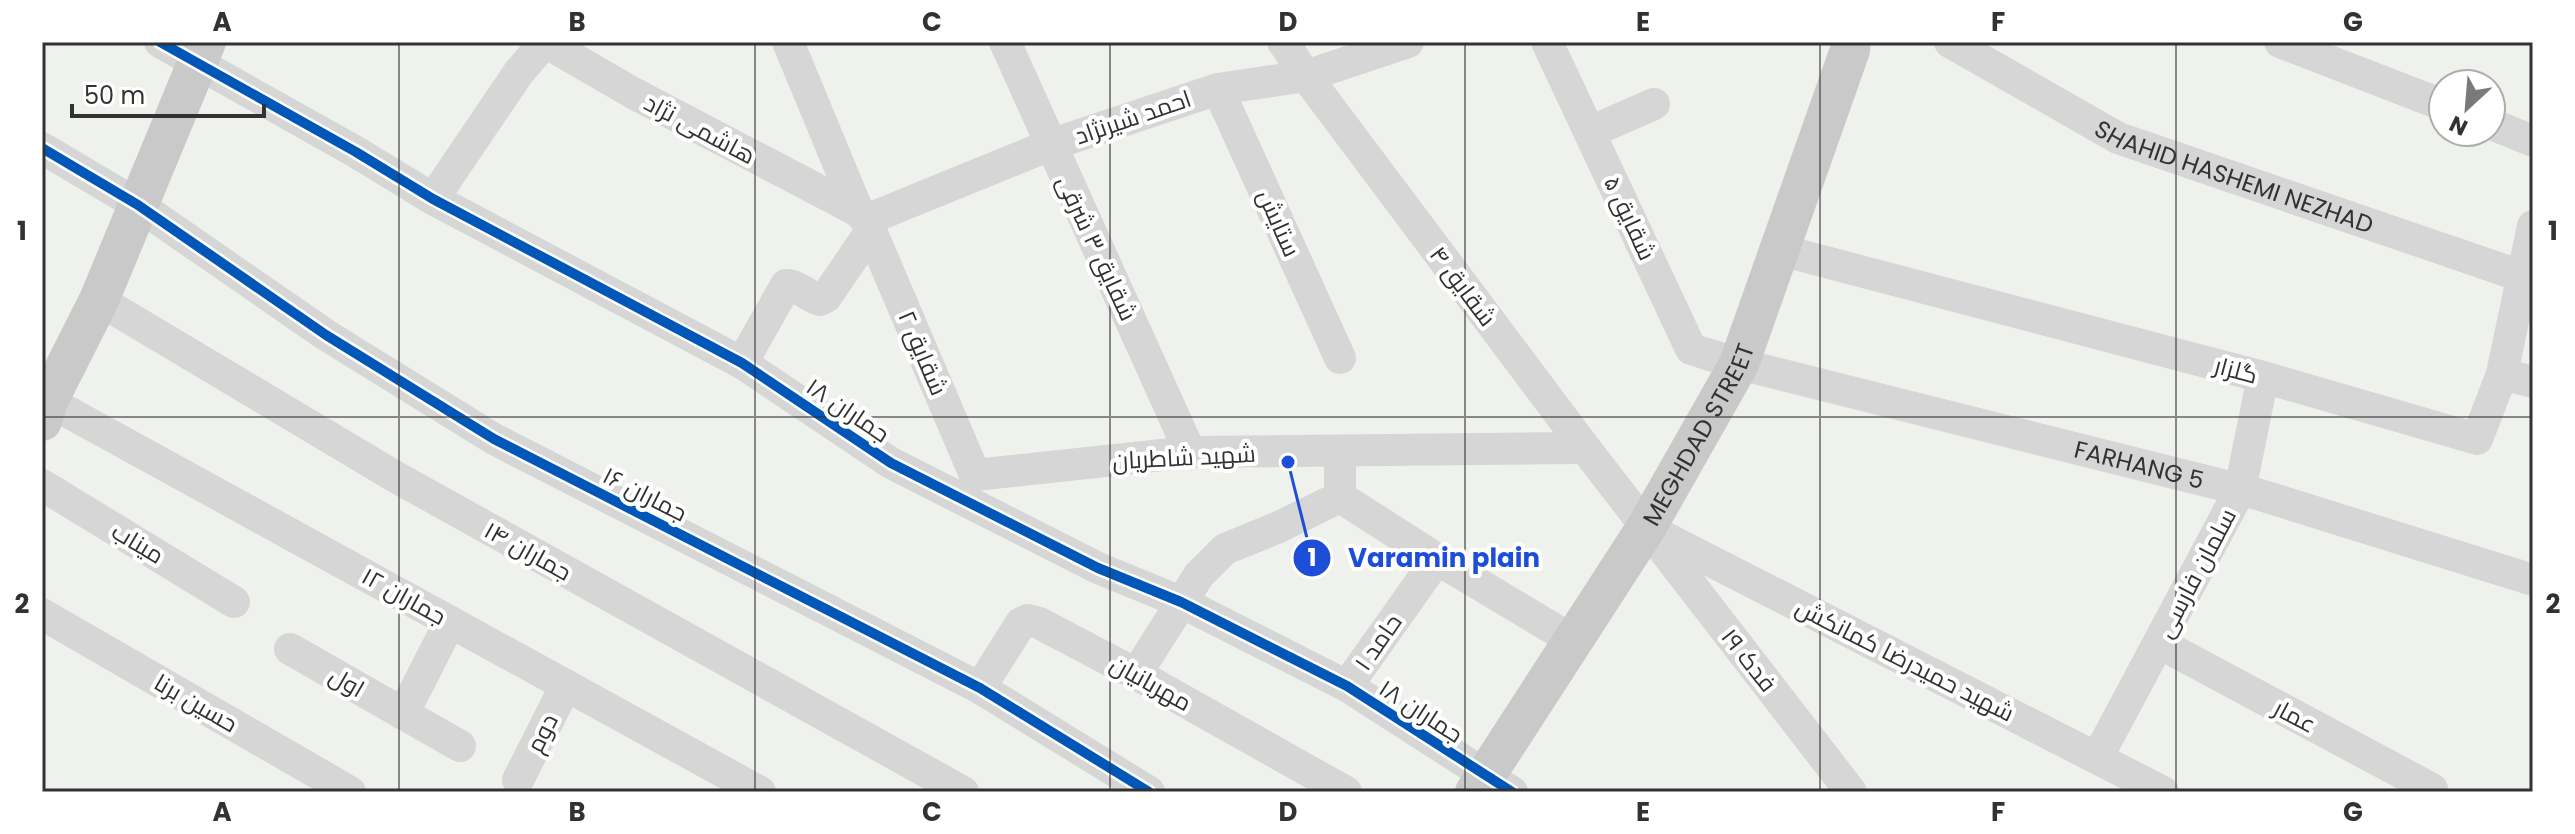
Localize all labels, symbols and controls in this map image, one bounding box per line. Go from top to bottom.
text: A [212,4,232,40]
text: B [568,4,586,40]
text: C [922,4,942,40]
text: D [1279,4,1298,40]
text: E [1636,4,1650,40]
text: F [1991,4,2005,40]
text: G [2343,4,2363,40]
scale bar [72,68,264,118]
north arrow [2427,68,2507,148]
text: 50 m [84,79,145,112]
street label: احمد شیرنژاد [1070,82,1196,152]
street label: هاشمی نژاد [639,86,761,172]
text: N [2444,108,2473,143]
street label: SHAHID HASHEMI NEZHAD [2089,112,2378,241]
street label: شقایق ۳ شرقی [1049,170,1145,326]
street label: شقایق ۵ [1596,170,1664,266]
street label: ستایش [1250,184,1308,262]
text: 1 [17,213,27,249]
text: 1 [2548,213,2558,249]
street label: شقایق ۴ [1422,239,1504,333]
street label: شقایق ۲ [890,305,956,401]
street label: MEGHDAD STREET [1634,339,1762,531]
street label: گلزار [2209,348,2261,392]
street label: جماران ۱۸ [800,370,896,450]
street label: FARHANG 5 [2071,432,2208,496]
street label: شهید شاطریان [1112,437,1256,477]
street label: جماران ۱۶ [597,459,693,529]
street label: سلمان فارسی [2148,503,2244,643]
street label: جماران ۱۴ [478,514,578,588]
street label: میناب [106,515,170,571]
callout: Varamin plain [1292,533,1556,583]
text: Varamin plain [1348,540,1540,576]
text: 1 [1307,541,1317,574]
street label: جماران ۱۲ [356,559,452,633]
text: 2 [15,586,30,622]
text: 2 [2546,586,2561,622]
street label: شهید حمیدرضا کمانکش [1790,591,2020,729]
street label: حامد ۱ [1347,607,1409,677]
street label: فدک ۱۹ [1714,621,1784,699]
street label: مهربانیان [1104,647,1198,719]
street label: اول [323,659,371,705]
street label: حسین برنا [148,666,244,740]
street label: جماران ۱۸ [1373,672,1469,750]
street label: عمار [2266,690,2322,741]
street label: دوم [518,708,566,758]
text: A [212,794,232,830]
text: B [568,794,586,830]
text: C [922,794,942,830]
text: D [1279,794,1298,830]
text: E [1636,794,1650,830]
text: F [1991,794,2005,830]
text: G [2343,794,2363,830]

